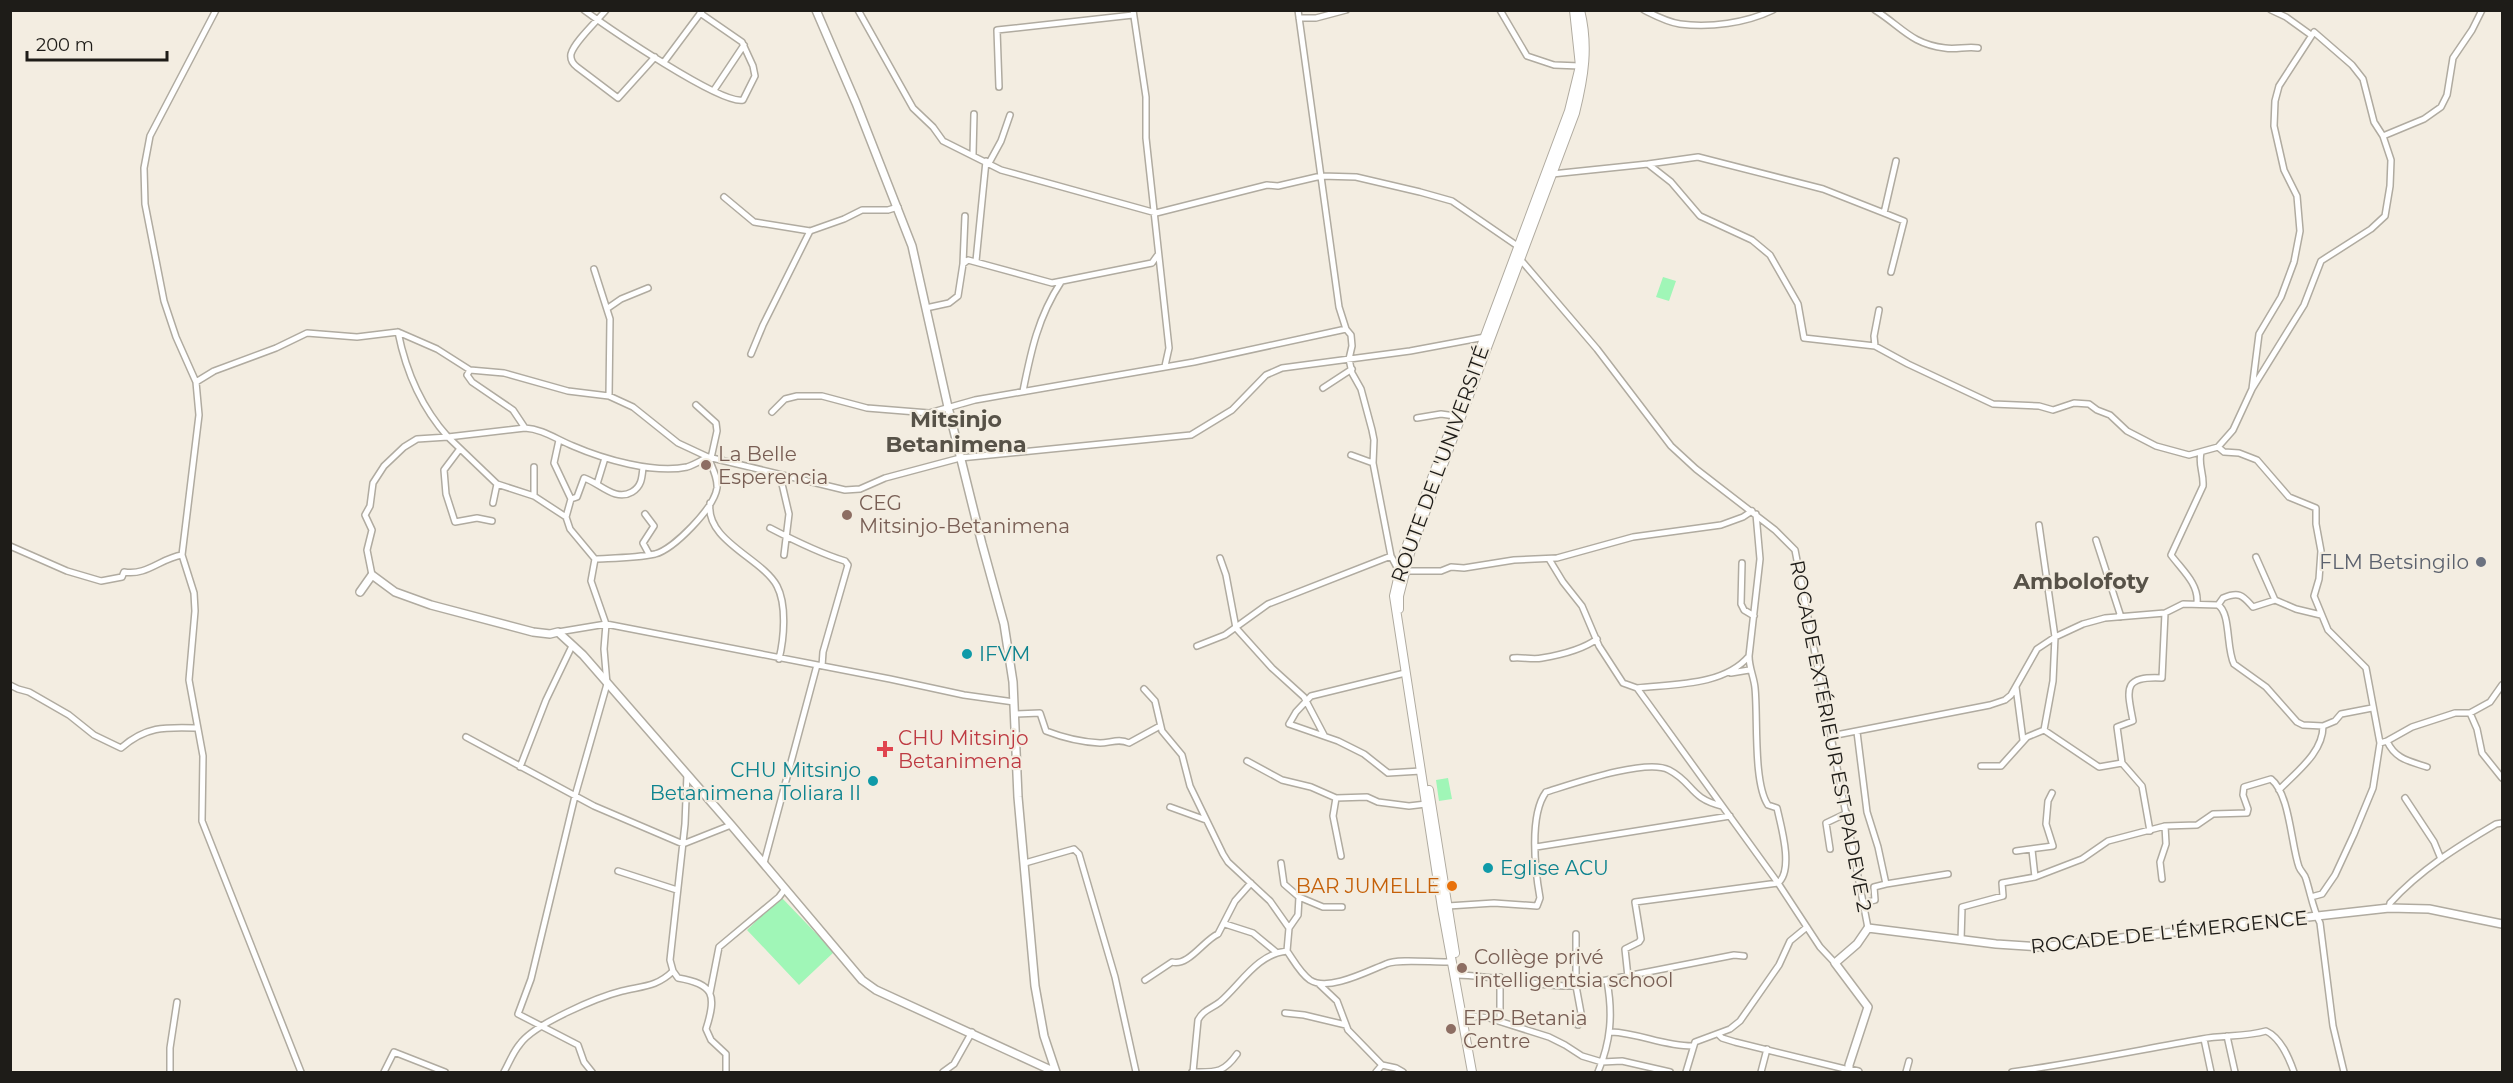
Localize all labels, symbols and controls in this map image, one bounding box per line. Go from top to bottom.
scale bar [27,24,166,62]
text: 200 m [36,34,94,56]
street label: ROUTE DE L'UNIVERSITÉ [1386,342,1494,586]
district label: Mitsinjo Betanimena [885,406,1027,458]
place label: La Belle Esperencia [718,442,828,489]
marker: La Belle Esperencia [699,458,713,472]
place label: CEG Mitsinjo-Betanimena [859,491,1070,538]
marker: CEG Mitsinjo-Betanimena [840,508,854,522]
place label: FLM Betsingilo [2319,550,2469,574]
marker: FLM Betsingilo [2474,555,2488,569]
street label: ROCADE EXTÉRIEUR EST PADEVE 2 [1785,558,1877,914]
district label: Ambolofoty [2012,568,2150,595]
place label: IFVM [979,642,1030,666]
marker: IFVM [960,647,974,661]
place label: CHU Mitsinjo Betanimena [898,726,1029,773]
marker: CHU Mitsinjo Betanimena [876,740,894,758]
place label: CHU Mitsinjo Betanimena Toliara II [650,758,861,805]
marker: CHU Mitsinjo Betanimena Toliara II [866,774,880,788]
place label: Eglise ACU [1500,856,1609,880]
marker: Eglise ACU [1481,861,1495,875]
place label: BAR JUMELLE [1296,874,1440,898]
marker: BAR JUMELLE [1445,879,1459,893]
street label: ROCADE DE L'ÉMERGENCE [2029,906,2309,958]
place label: Collège privé intelligentsia school [1474,945,1673,992]
marker: Collège privé intelligentsia school [1455,961,1469,975]
place label: EPP Betania Centre [1463,1006,1588,1053]
marker: EPP Betania Centre [1444,1022,1458,1036]

